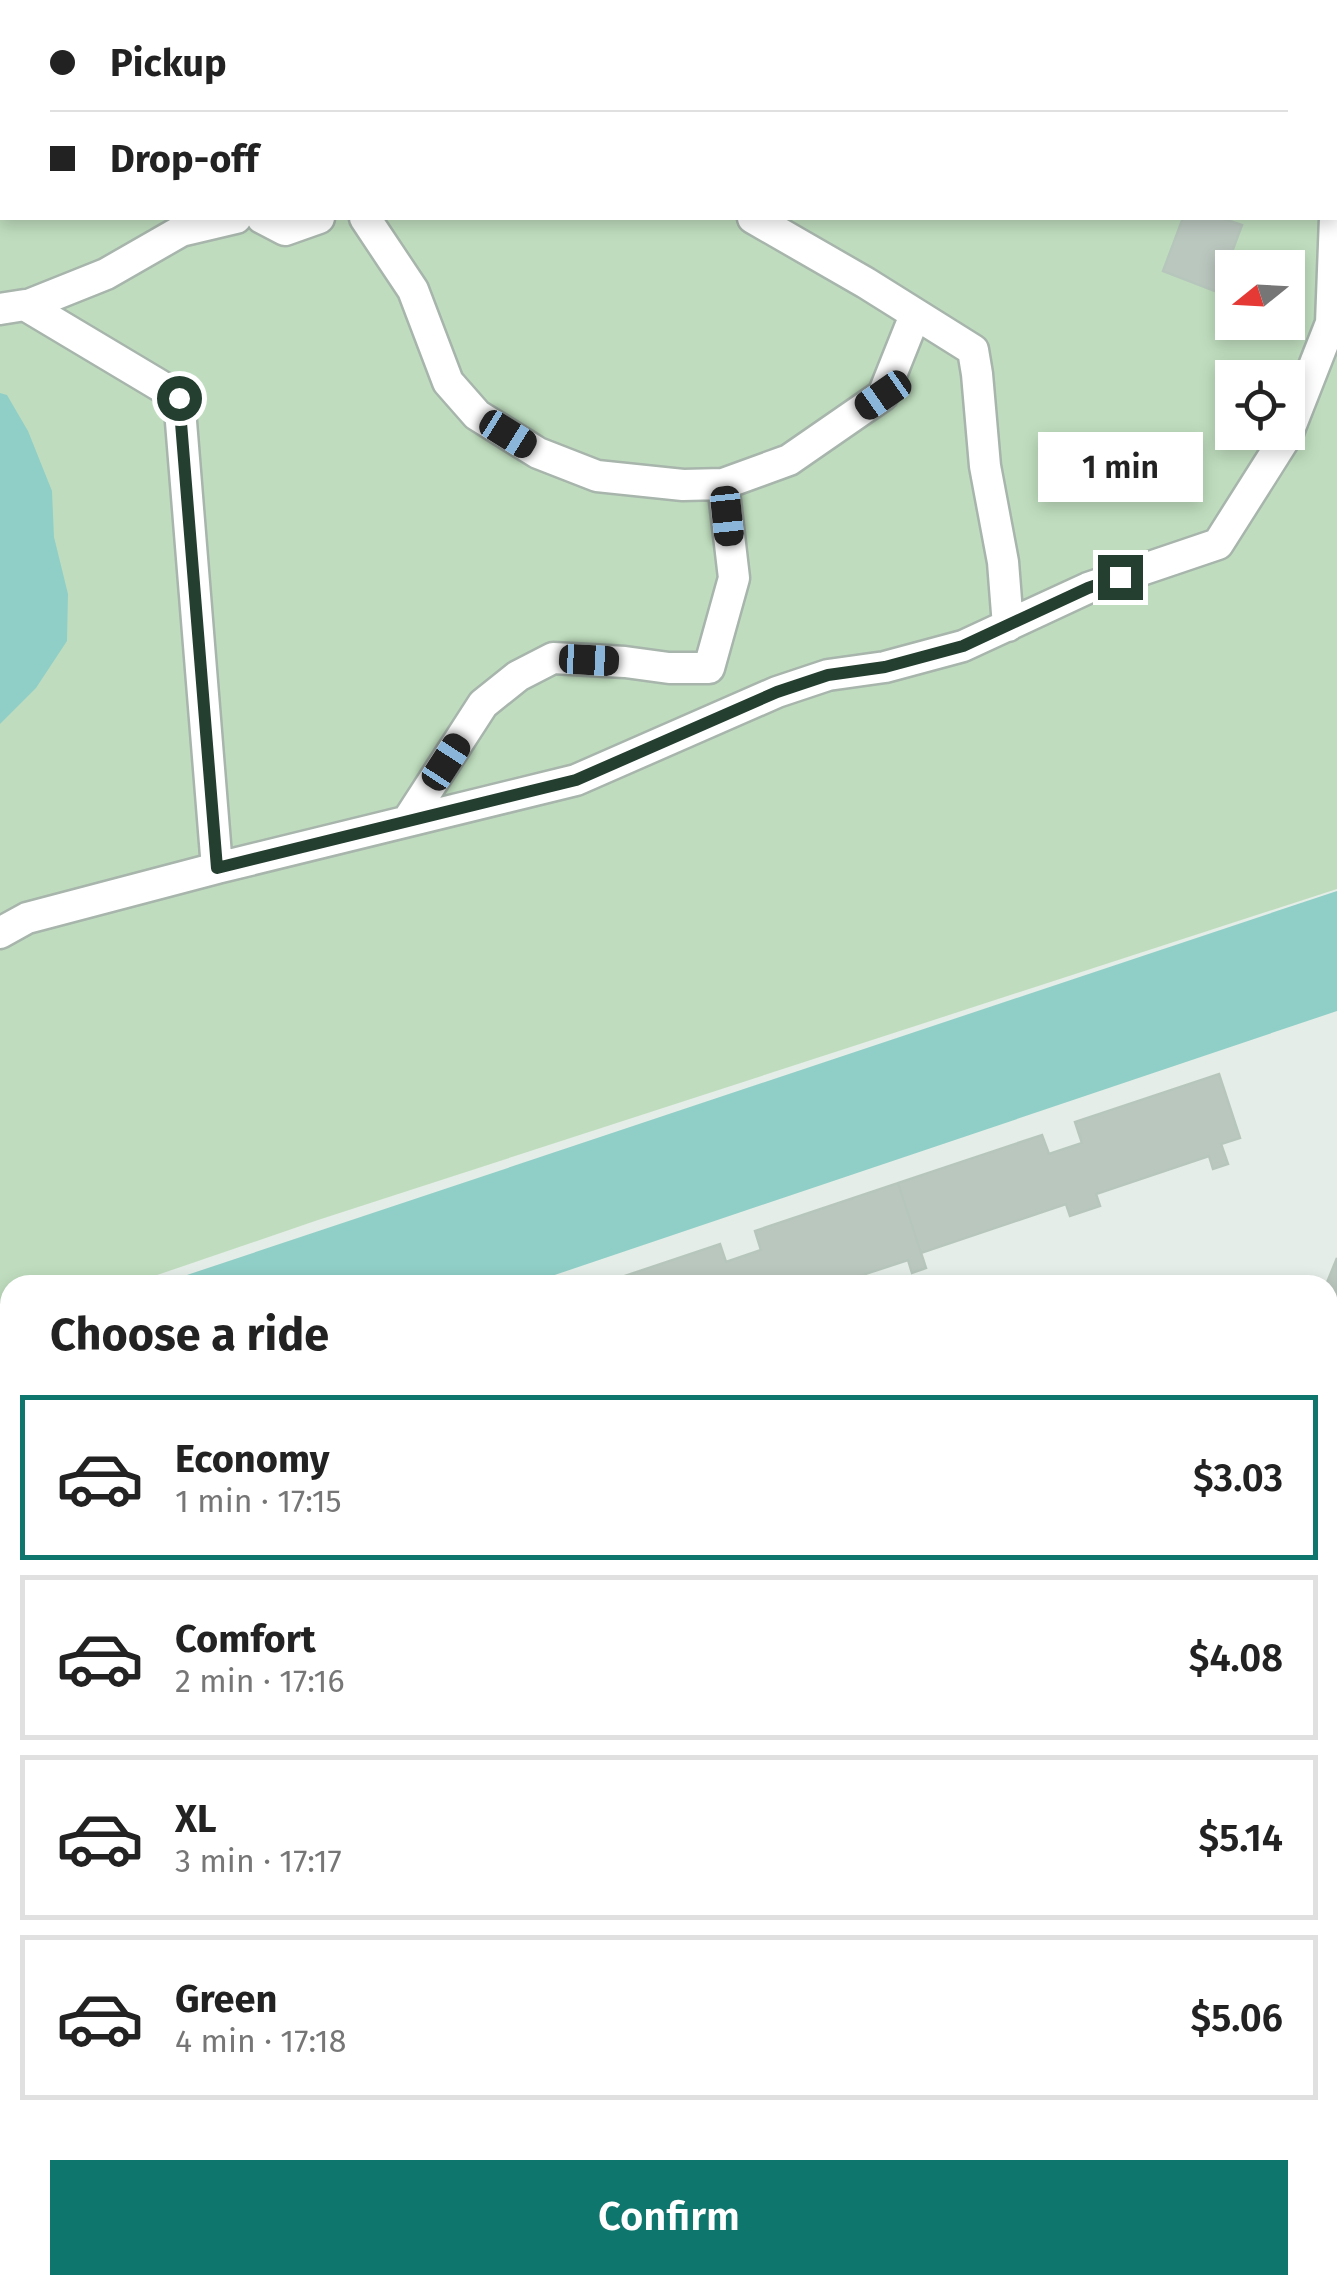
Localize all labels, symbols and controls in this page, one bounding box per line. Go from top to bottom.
text: Pickup [110,40,227,86]
text: Drop-off [110,136,258,182]
north arrow [1215,250,1305,340]
map controls [1215,250,1305,450]
button: locate [1215,360,1305,450]
car [850,366,916,424]
route start [157,376,202,421]
car [475,405,541,463]
callout: 1 min [1038,432,1202,502]
text: 1 min [1082,448,1159,486]
car [709,485,745,547]
route end [1098,555,1143,600]
car [558,643,620,677]
car [417,729,475,795]
text: Choose a ride [50,1308,329,1362]
icon: car [55,1433,145,1523]
text: Economy [175,1436,330,1482]
text: $3.03 [1193,1455,1283,1501]
text: 1 min · 17:15 [175,1482,342,1520]
icon: car [55,1613,145,1703]
text: Comfort [175,1616,316,1662]
text: $4.08 [1189,1635,1283,1681]
text: 2 min · 17:16 [175,1662,345,1700]
icon: car [55,1793,145,1883]
text: XL [175,1796,217,1842]
text: $5.14 [1198,1815,1283,1861]
text: 3 min · 17:17 [175,1842,342,1880]
icon: car [55,1973,145,2063]
text: Green [175,1976,278,2022]
text: $5.06 [1191,1995,1283,2041]
text: 4 min · 17:18 [175,2022,346,2060]
button: Confirm [50,2160,1288,2275]

